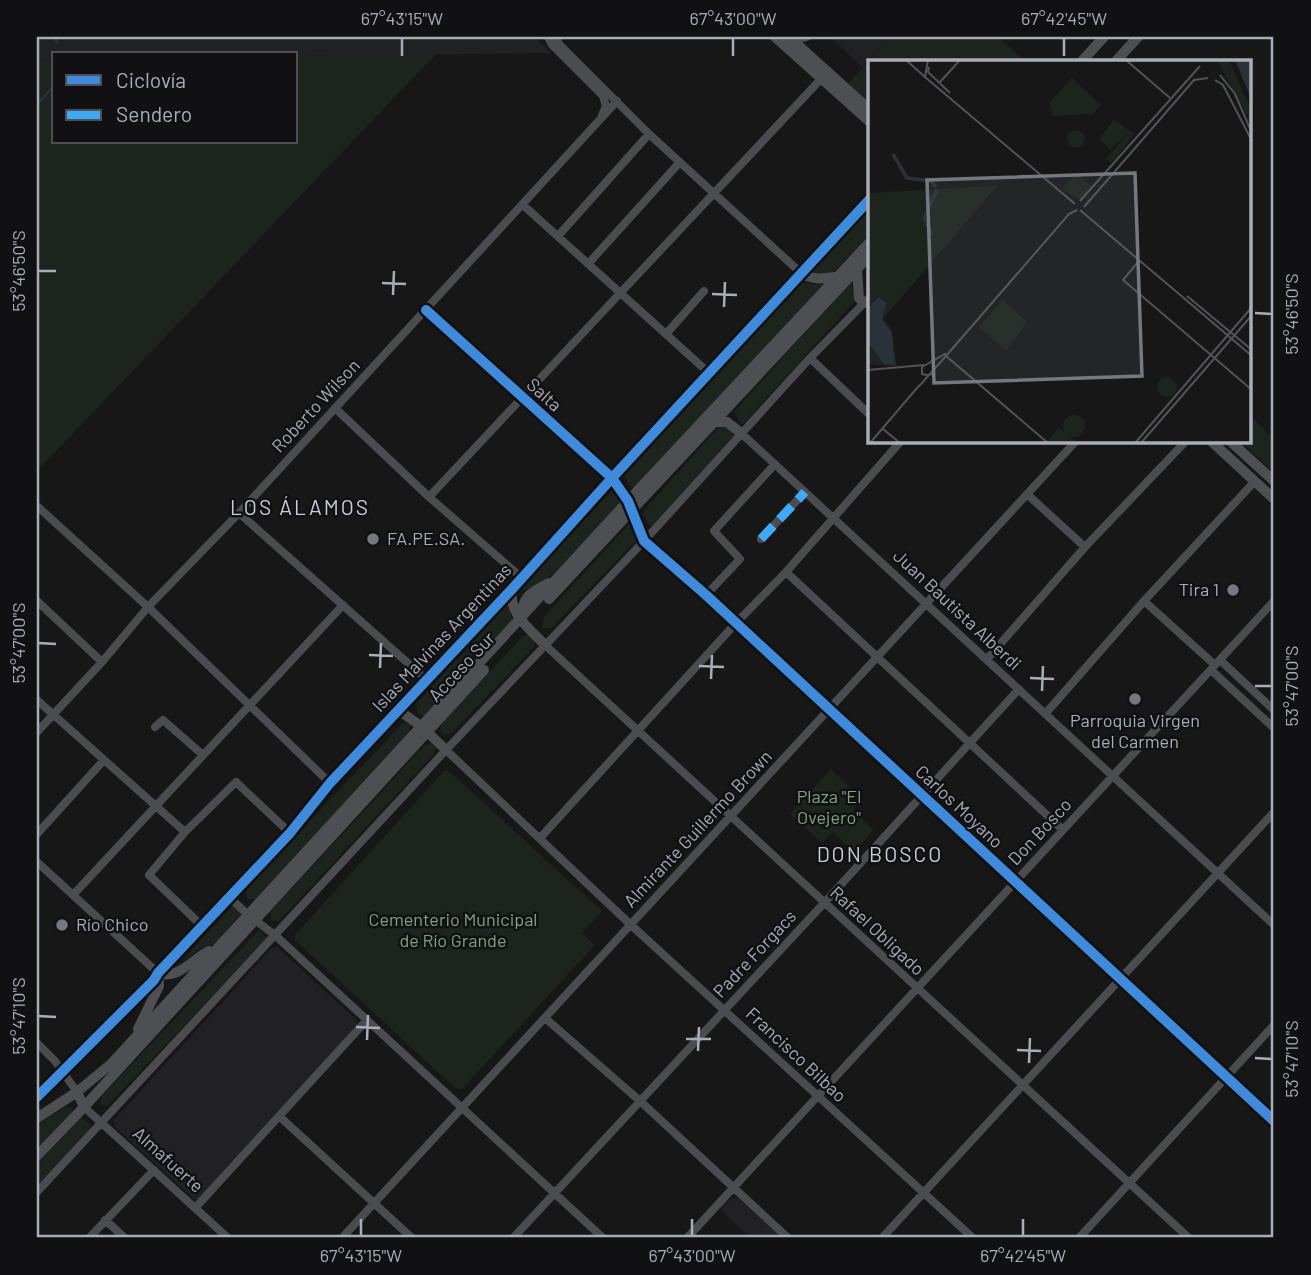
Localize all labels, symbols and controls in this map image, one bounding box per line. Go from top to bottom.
text: 67°43'15"W [361,7,443,29]
text: 67°43'00"W [689,7,777,29]
text: 67°42'45"W [1021,7,1107,29]
legend [52,52,298,144]
inset map [868,60,1252,443]
text: Ciclovía [116,67,186,92]
text: Sendero [116,101,192,126]
text: 53°46'50"S [7,230,29,312]
text: 53°46'50"S [1280,273,1302,355]
street label: Roberto Wilson [267,354,364,456]
street label: Salta [523,373,567,416]
district label: LOS ÁLAMOS [230,494,370,519]
place label: FA.PE.SA. [387,527,465,549]
marker: FA.PE.SA. [365,531,381,547]
street label: Juan Bautista Alberdi [889,544,1026,674]
street label: Islas Malvinas Argentinas [367,559,516,716]
place label: Tira 1 [1179,578,1219,600]
marker: Tira 1 [1225,582,1241,598]
text: 53°47'00"S [7,602,29,684]
street label: Acceso Sur [423,626,499,706]
text: 53°47'00"S [1280,645,1302,727]
marker: Parroquia Virgen del Carmen [1127,691,1143,707]
place label: Parroquia Virgen del Carmen [1070,709,1200,752]
street label: Almirante Guillermo Brown [619,745,776,912]
street label: Carlos Moyano [911,760,1008,852]
park label: Plaza "El Ovejero" [797,785,861,828]
street label: Don Bosco [1003,793,1076,869]
district label: DON BOSCO [817,841,943,866]
street label: Rafael Obligado [826,881,929,980]
street label: Padre Forgacs [708,905,800,1002]
park label: Cementerio Municipal de Río Grande [368,908,538,951]
place label: Río Chico [76,913,149,935]
marker: Río Chico [54,917,70,933]
text: 53°47'10"S [7,977,29,1055]
street label: Francisco Bilbao [742,1002,852,1106]
text: 53°47'10"S [1280,1020,1302,1098]
street label: Almafuerte [129,1122,209,1197]
text: 67°43'15"W [320,1244,402,1266]
text: 67°43'00"W [648,1244,736,1266]
text: 67°42'45"W [980,1244,1066,1266]

